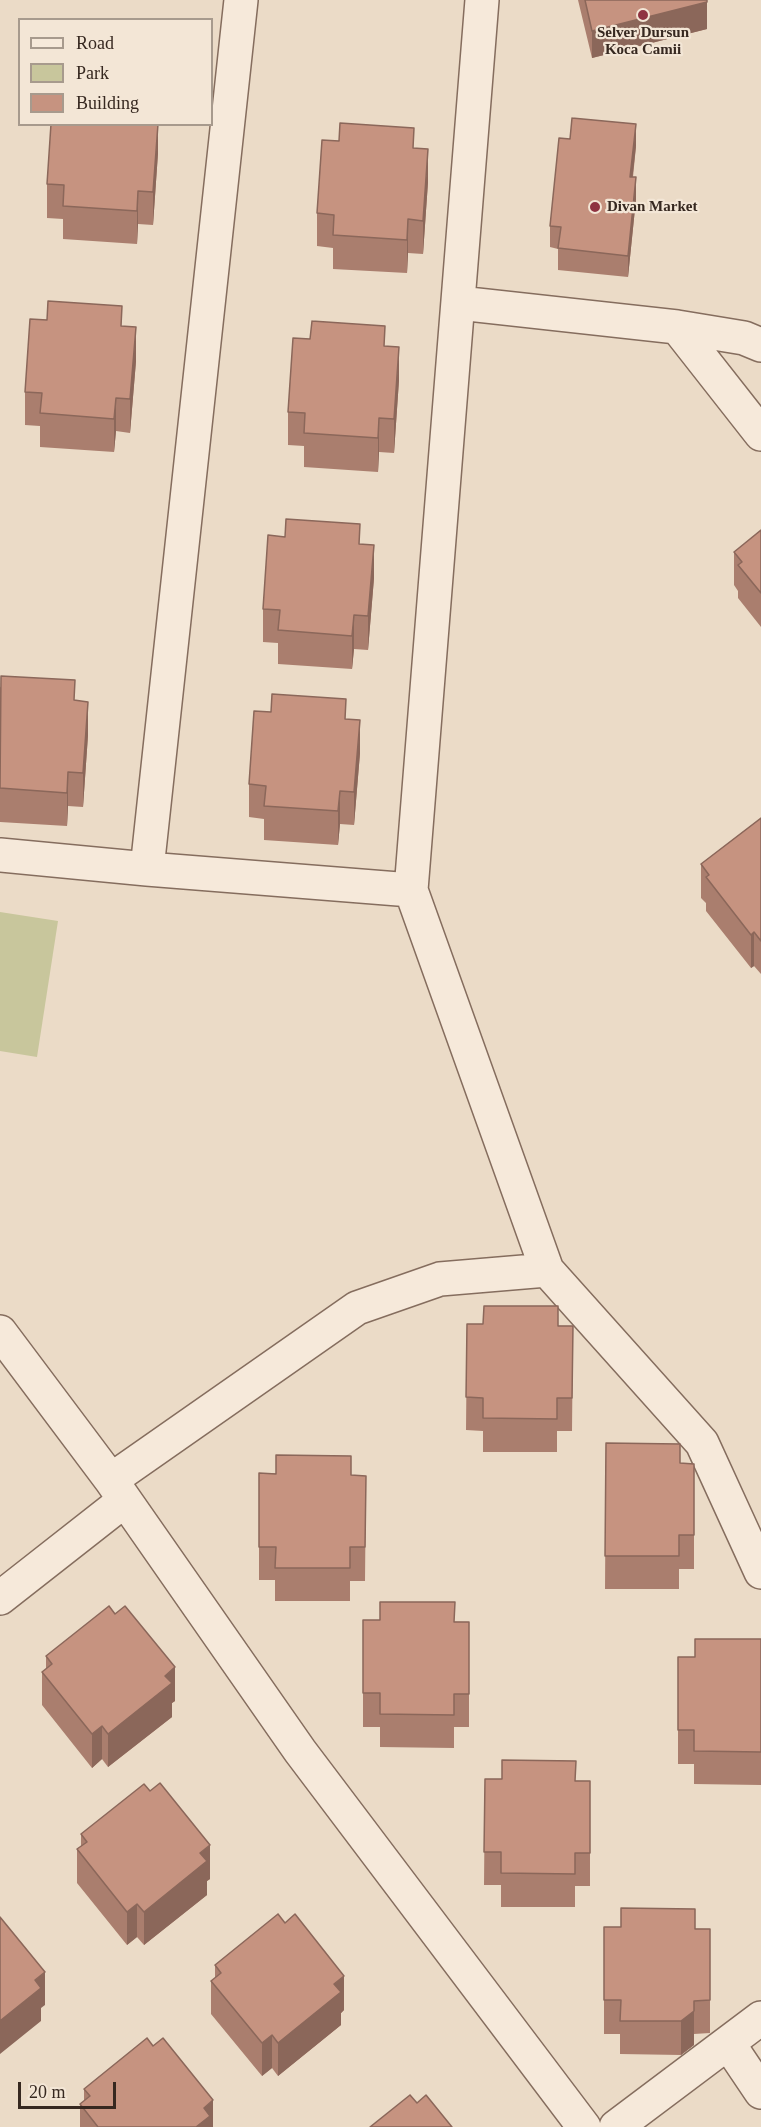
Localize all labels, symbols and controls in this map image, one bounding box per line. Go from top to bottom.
marker: Selver Dursun Koca Camii [636,8,650,22]
legend [18,18,213,126]
place label: Selver Dursun Koca Camii [597,24,689,59]
text: Road [76,33,114,53]
text: Park [76,63,109,83]
text: Building [76,93,139,113]
place label: Divan Market [607,198,697,216]
marker: Divan Market [588,200,602,214]
scale bar [21,2070,118,2108]
text: 20 m [29,2082,66,2102]

